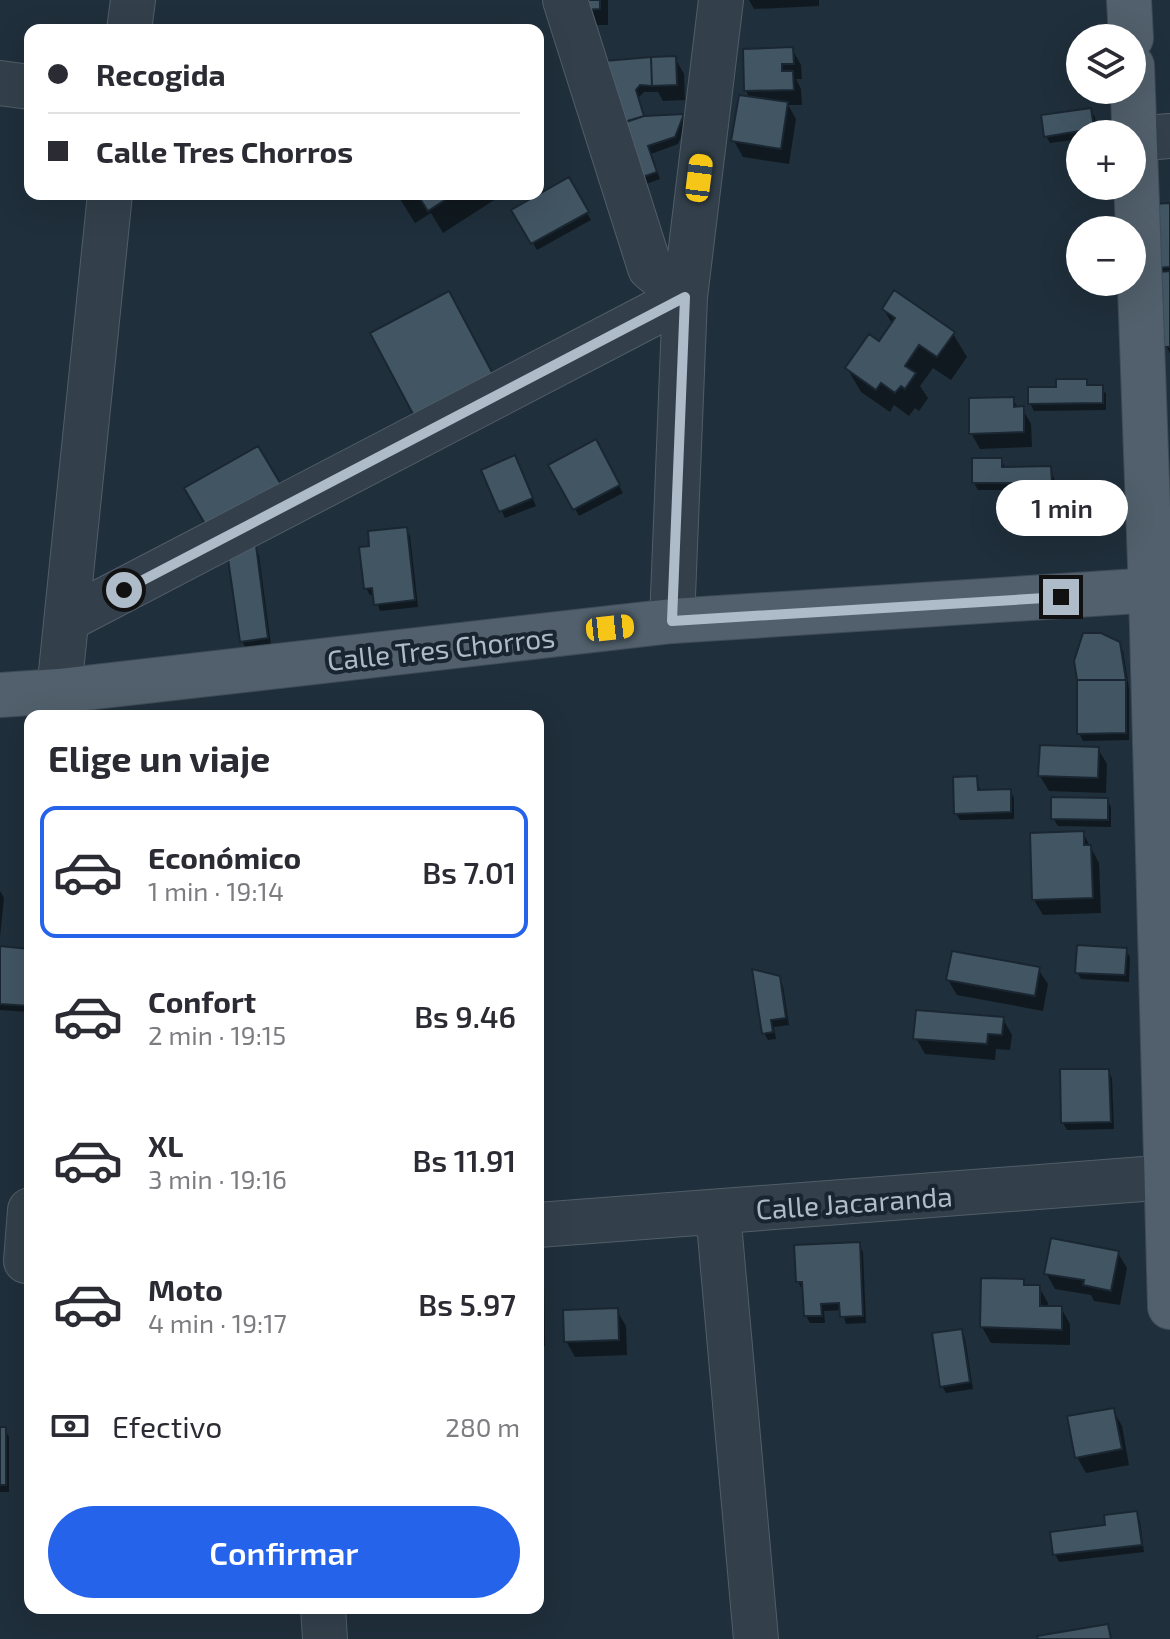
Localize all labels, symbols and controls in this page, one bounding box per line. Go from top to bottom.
map controls [1066,24,1146,296]
button: layers [1066,24,1146,104]
text: Recogida [96,56,226,92]
button: + [1066,120,1146,200]
text: Calle Tres Chorros [96,133,353,169]
car [684,153,714,203]
button: − [1066,216,1146,296]
callout: 1 min [995,481,1127,537]
text: 1 min [1031,492,1093,523]
route start [106,572,142,608]
route end [1043,579,1079,615]
car [585,614,635,642]
street label: Calle Tres Chorros [325,619,557,677]
text: Elige un viaje [48,736,270,779]
icon: car [52,836,124,908]
text: Económico [148,839,301,875]
text: Bs 7.01 [422,854,516,890]
text: 1 min · 19:14 [148,875,284,906]
icon: car [52,980,124,1052]
text: Confort [148,983,256,1019]
text: Bs 9.46 [414,998,516,1034]
text: 2 min · 19:15 [148,1019,286,1050]
icon: car [52,1124,124,1196]
text: XL [148,1127,183,1163]
text: Bs 11.91 [413,1142,516,1178]
text: 3 min · 19:16 [148,1163,287,1194]
street label: Calle Jacaranda [755,1178,953,1226]
icon: car [52,1268,124,1340]
text: Moto [148,1271,223,1307]
text: Bs 5.97 [418,1286,516,1322]
text: 4 min · 19:17 [148,1307,287,1338]
icon: cash [48,1404,92,1448]
text: Efectivo [112,1408,222,1444]
text: 280 m [445,1411,520,1442]
button: Confirmar [48,1506,520,1598]

